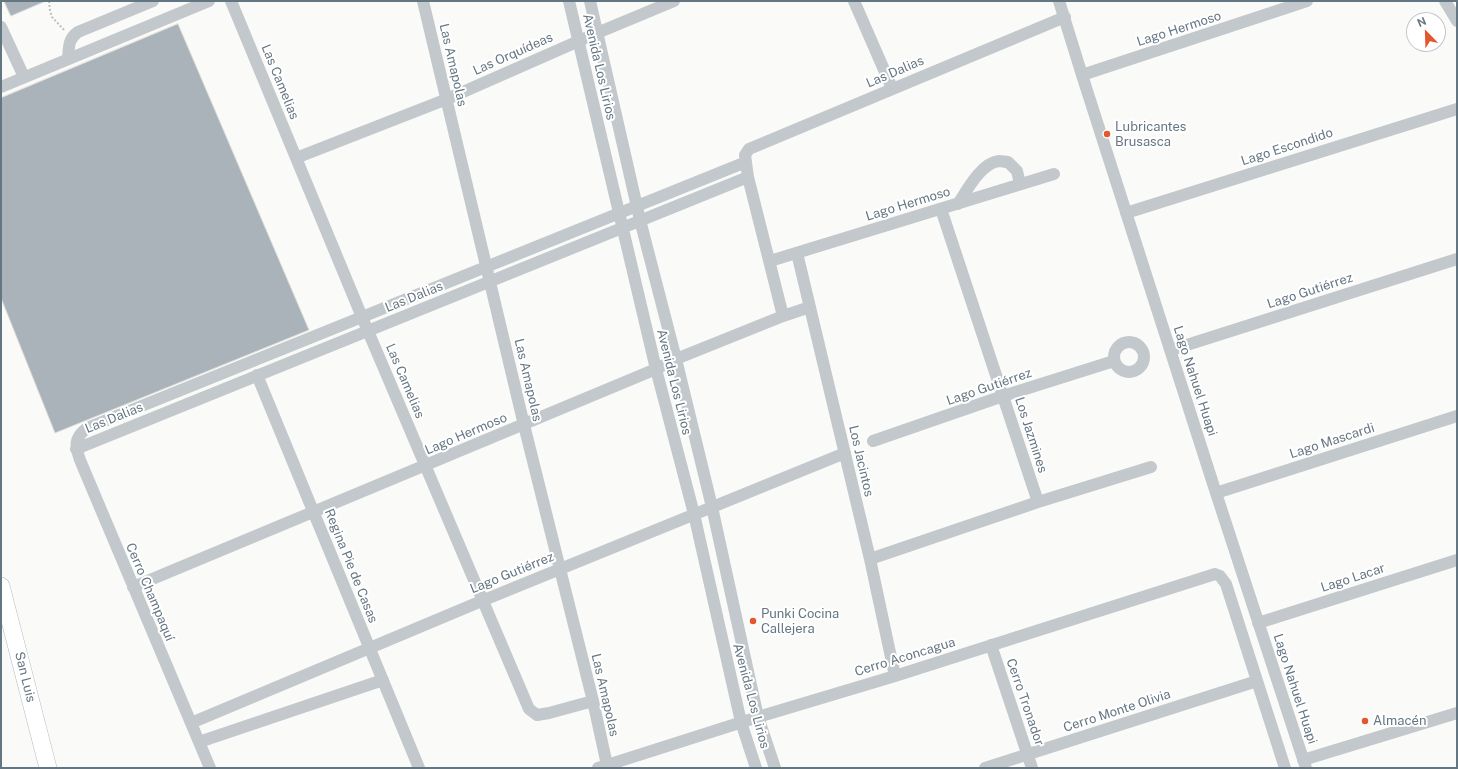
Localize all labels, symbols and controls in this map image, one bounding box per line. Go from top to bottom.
street label: Lago Hermoso [1135,8,1223,50]
street label: Avenida Los Lirios [579,12,619,122]
north arrow [1406,12,1446,52]
text: N [1415,15,1428,29]
street label: Las Amapolas [436,22,470,108]
street label: Las Orquídeas [471,29,555,79]
street label: Las Camelias [258,42,302,122]
street label: Las Dalias [864,53,926,91]
place label: Lubricantes Brusasca [1115,119,1186,150]
street label: Lago Escondido [1239,125,1335,169]
marker: Lubricantes Brusasca [1102,129,1112,139]
street label: Lago Hermoso [864,184,952,224]
street label: Lago Gutiérrez [1265,270,1355,312]
street label: Las Dalias [383,278,445,316]
street label: Lago Nahuel Huapi [1170,324,1220,438]
street label: Avenida Los Lirios [653,328,695,436]
street label: Las Amapolas [511,337,545,423]
street label: Las Camelias [382,341,428,421]
street label: Lago Gutiérrez [944,365,1034,409]
street label: Los Jazmines [1011,395,1051,475]
street label: Las Dalias [83,399,145,437]
street label: Lago Hermoso [423,410,509,458]
street label: Lago Mascardi [1288,420,1376,462]
street label: Los Jacintos [845,424,877,498]
street label: Regina Pie de Casas [321,507,381,625]
street label: Cerro Champaquí [122,541,178,643]
street label: Lago Gutiérrez [468,549,556,597]
street label: Lago Lacar [1319,560,1387,596]
place label: Punki Cocina Callejera [761,606,839,637]
marker: Punki Cocina Callejera [748,616,758,626]
street label: Lago Nahuel Huapi [1270,632,1320,746]
street label: Cerro Aconcagua [853,634,957,680]
street label: Avenida Los Lirios [729,642,773,750]
street label: San Luis [11,650,39,704]
street label: Las Amapolas [588,652,622,738]
street label: Cerro Tronador [1003,656,1047,748]
street label: Cerro Monte Olivia [1061,686,1173,736]
place label: Almacén [1373,713,1426,729]
marker: Almacén [1360,716,1370,726]

